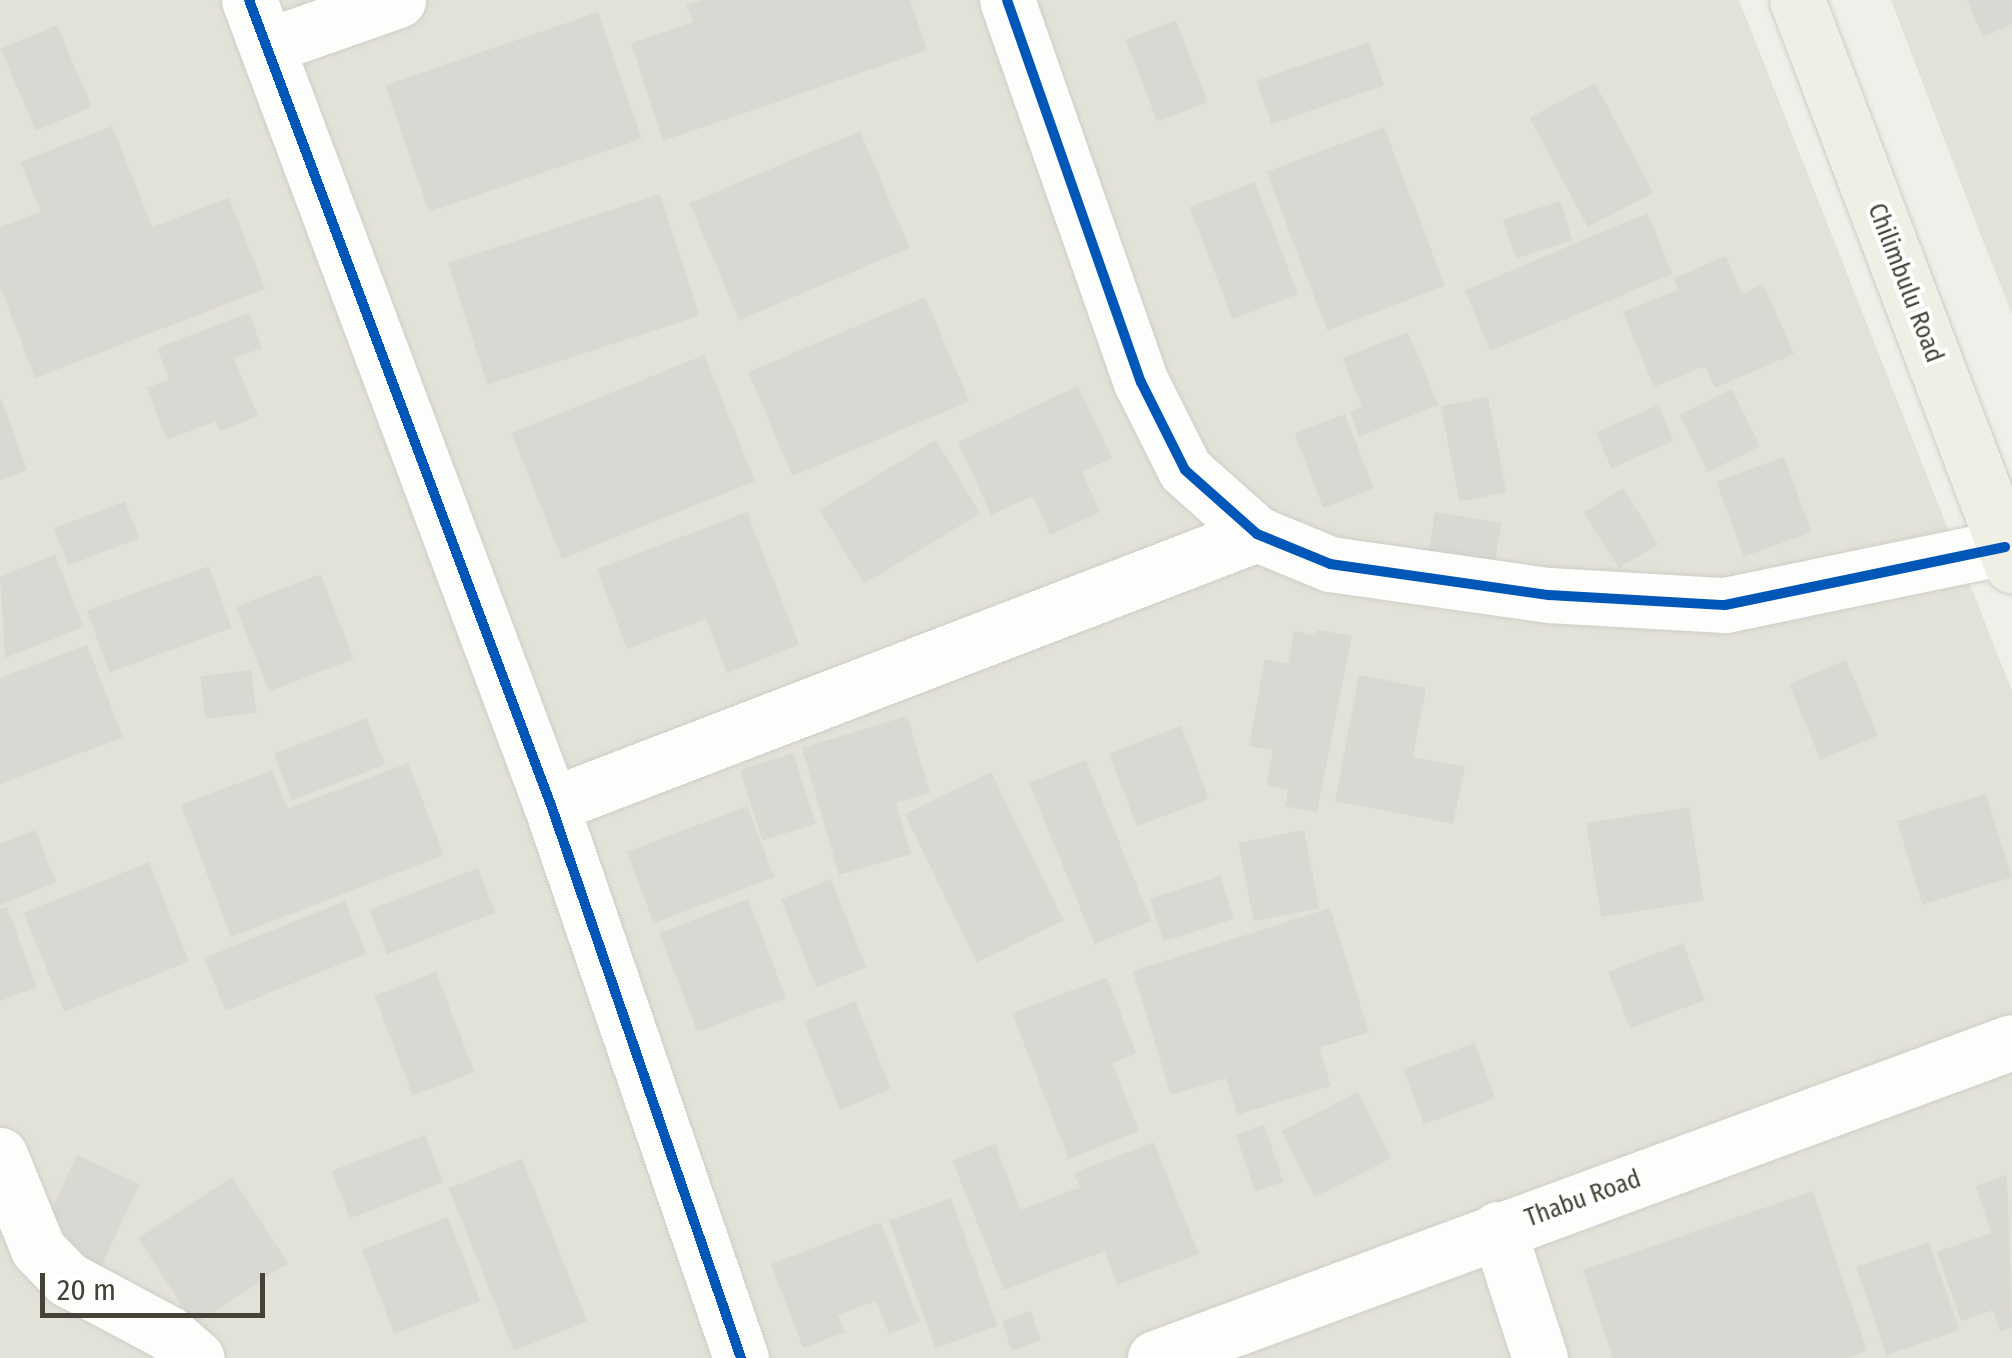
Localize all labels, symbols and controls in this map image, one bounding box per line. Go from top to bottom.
street label: Chilimbulu Road [1861,199,1949,367]
street label: Thabu Road [1521,1164,1645,1234]
scale bar [45,1253,270,1315]
text: 20 m [57,1272,116,1308]

